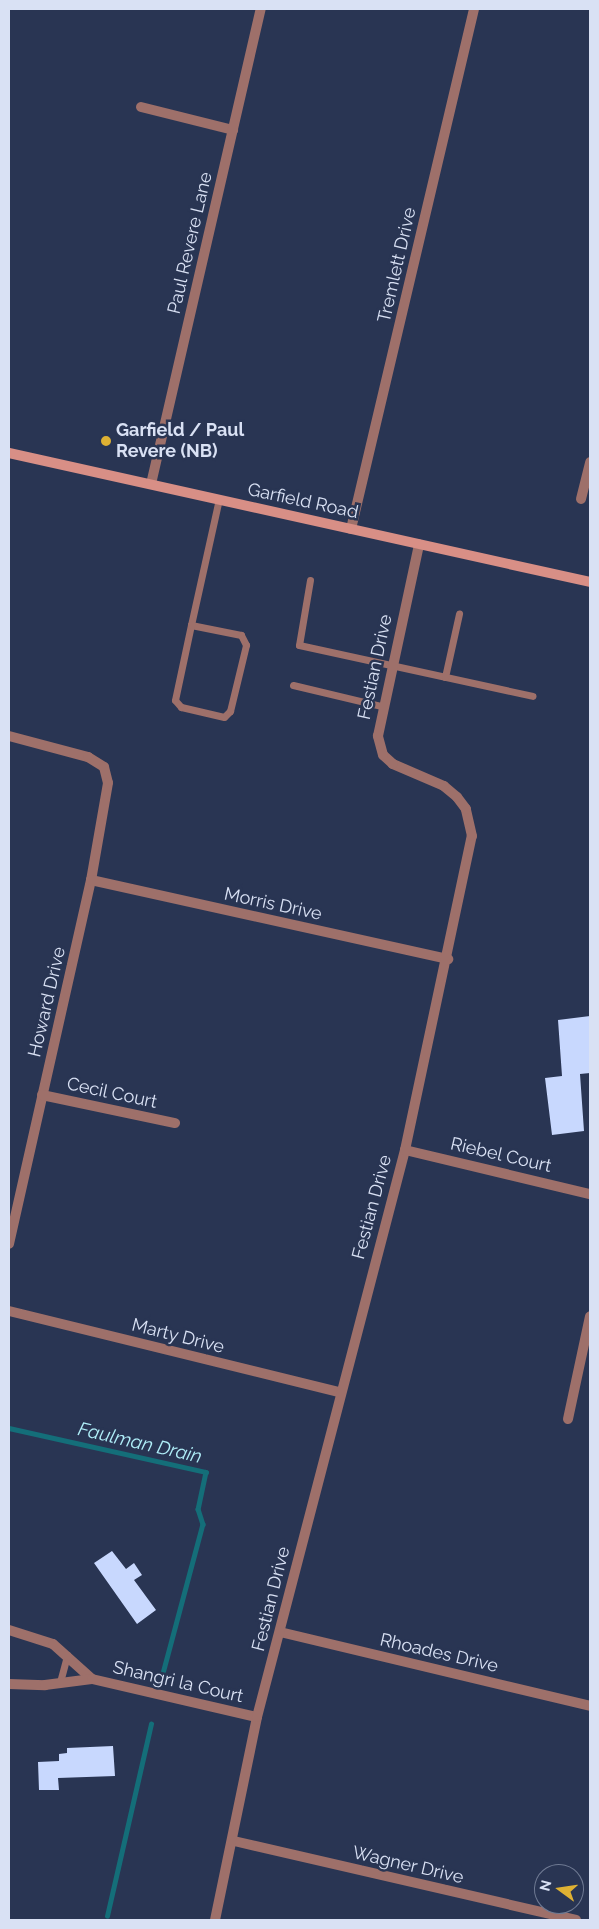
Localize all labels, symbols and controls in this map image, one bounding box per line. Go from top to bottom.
street label: Paul Revere Lane [163,170,217,316]
street label: Tremlett Drive [373,205,421,325]
place label: Garfield / Paul Revere (NB) [116,420,244,462]
marker: Garfield / Paul Revere (NB) [100,435,112,447]
street label: Garfield Road [246,479,360,523]
street label: Festian Drive [353,612,397,722]
street label: Morris Drive [222,883,324,925]
street label: Howard Drive [24,945,70,1059]
street label: Cecil Court [65,1073,159,1113]
street label: Riebel Court [448,1133,554,1177]
street label: Festian Drive [348,1152,396,1262]
street label: Marty Drive [129,1314,227,1358]
water label: Faulman Drain [76,1418,204,1468]
street label: Festian Drive [248,1544,294,1654]
street label: Rhoades Drive [378,1629,500,1677]
street label: Shangri la Court [111,1657,245,1707]
street label: Wagner Drive [350,1842,466,1888]
north arrow [534,1864,584,1914]
text: N [536,1878,554,1893]

